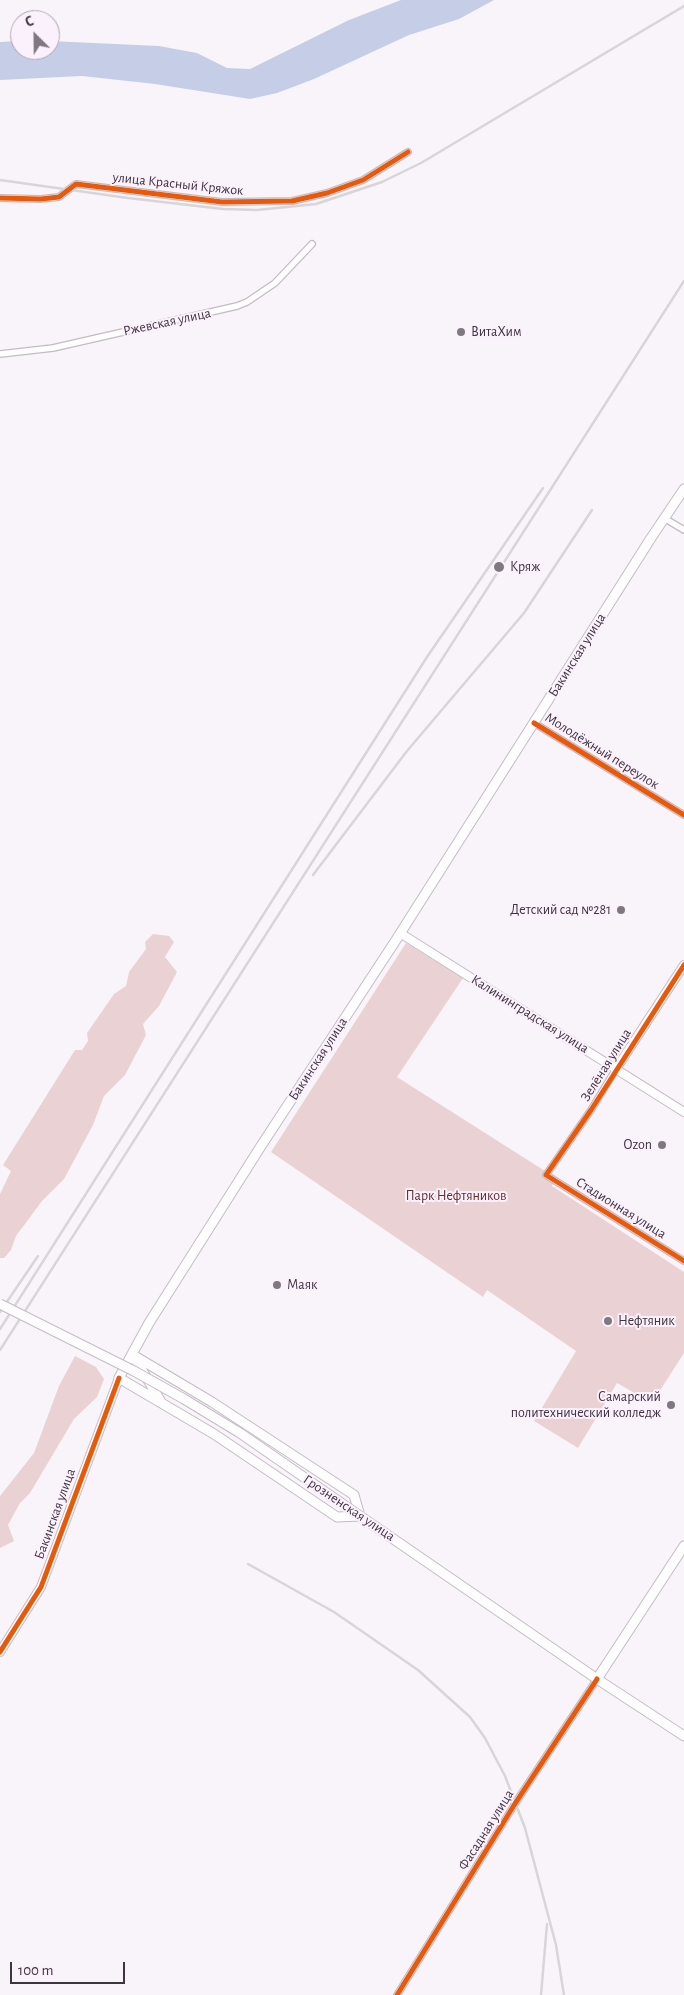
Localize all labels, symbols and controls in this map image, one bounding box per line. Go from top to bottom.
north arrow [10,10,60,60]
text: С [23,14,36,30]
street label: улица Красный Кряжок [112,169,244,199]
street label: Ржевская улица [122,304,212,340]
place label: ВитаХим [471,324,522,340]
marker: ВитаХим [455,326,467,338]
place label: Кряж [510,559,540,575]
marker: Кряж [492,560,506,574]
street label: Бакинская улица [545,610,609,700]
street label: Молодёжный переулок [542,709,662,793]
place label: Детский сад №281 [510,902,611,918]
marker: Детский сад №281 [615,904,627,916]
street label: Калининградская улица [468,971,592,1057]
street label: Бакинская улица [285,1014,351,1104]
street label: Зелёная улица [577,1026,635,1104]
place label: Ozon [624,1137,652,1153]
marker: Ozon [656,1139,668,1151]
street label: Стадионная улица [573,1174,669,1242]
park label: Парк Нефтяников [406,1188,506,1204]
place label: Маяк [287,1277,317,1293]
marker: Маяк [271,1279,283,1291]
place label: Нефтяник [618,1313,675,1329]
marker: Нефтяник [602,1315,614,1327]
place label: Самарский политехнический колледж [511,1389,661,1421]
marker: Самарский политехнический колледж [665,1399,677,1411]
street label: Бакинская улица [31,1466,79,1562]
street label: Грозненская улица [300,1471,398,1545]
street label: Фасадная улица [455,1787,517,1873]
scale bar [12,1952,128,1984]
text: 100 m [18,1963,53,1978]

